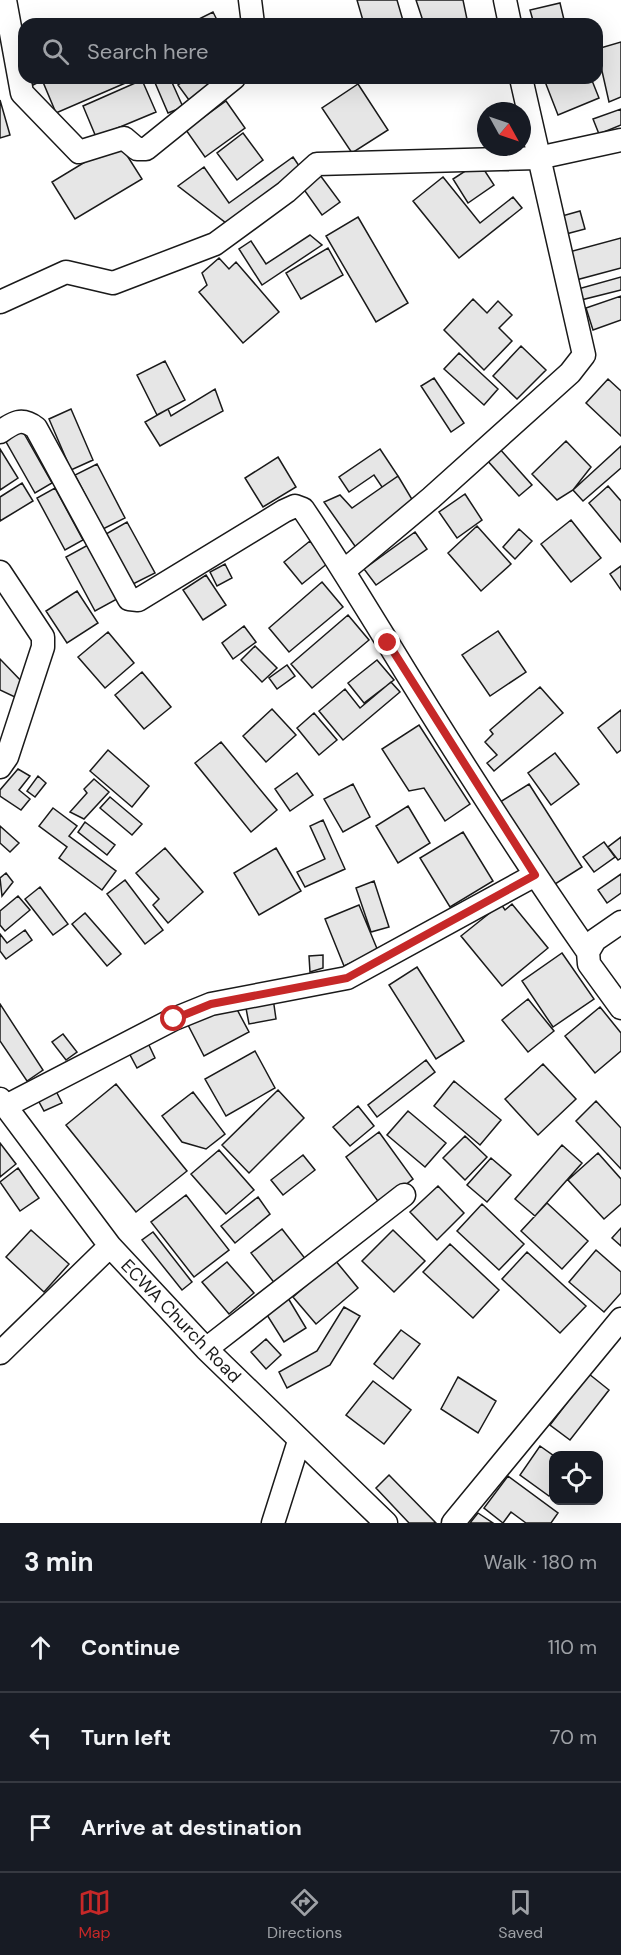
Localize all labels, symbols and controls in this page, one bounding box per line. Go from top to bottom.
search box [18,18,603,84]
icon: search [39,35,72,68]
text: Search here [87,37,208,66]
north arrow [477,102,531,156]
route end [374,629,400,655]
route start [160,1005,186,1031]
street label: ECWA Church Road [116,1254,246,1388]
map controls [549,1451,603,1505]
button: locate [549,1451,603,1505]
text: 3 min [24,1545,93,1579]
text: Walk · 180 m [483,1549,597,1575]
icon: ahead [24,1631,57,1664]
text: Continue [81,1633,180,1662]
text: 110 m [548,1634,597,1660]
icon: left [24,1721,57,1754]
text: Turn left [81,1723,171,1752]
text: 70 m [550,1724,597,1750]
icon: arrive [24,1811,57,1844]
text: Arrive at destination [81,1813,302,1842]
tab: Map [78,1886,111,1943]
tab: Directions [267,1886,342,1943]
tab: Saved [498,1886,543,1943]

